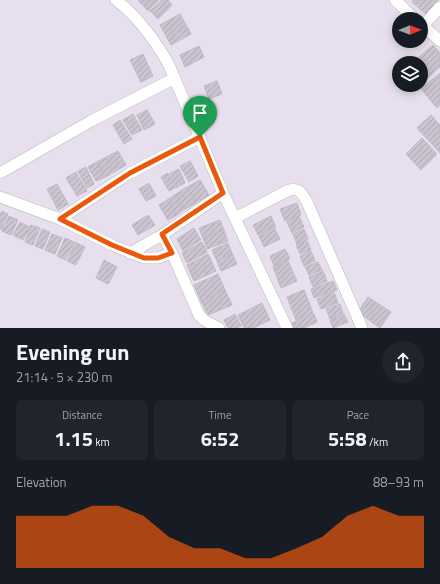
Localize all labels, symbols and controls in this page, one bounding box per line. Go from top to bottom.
north arrow [392,12,428,48]
map controls [392,12,428,92]
button: layers [392,56,428,92]
pin [183,96,217,137]
icon: arrive [189,102,211,124]
text: Evening run [16,335,129,369]
button: share [382,341,424,383]
text: 21:14 · 5 × 230 m [16,367,112,387]
text: Distance [62,407,102,423]
text: Time [209,407,231,423]
text: Pace [347,407,369,423]
text: 1.15 [54,423,93,454]
text: 6:52 [201,423,239,454]
text: 5:58 [328,423,367,454]
text: km [93,434,110,450]
text: /km [367,434,388,450]
text: Elevation [16,472,67,492]
text: 88–93 m [373,472,424,492]

